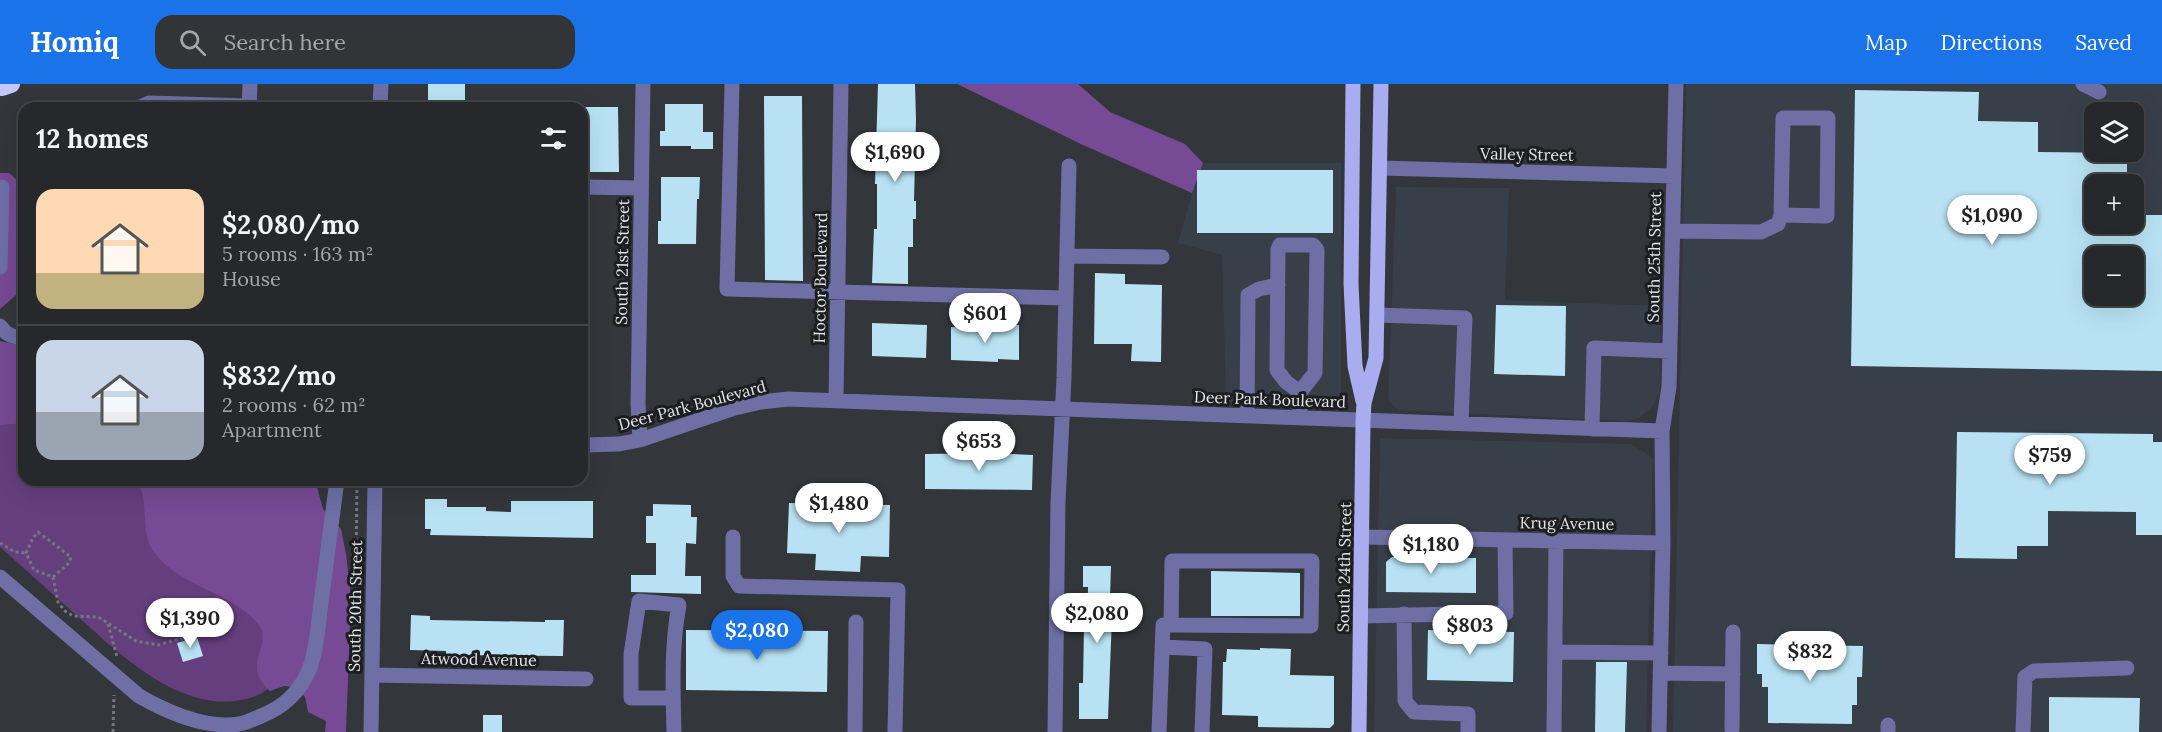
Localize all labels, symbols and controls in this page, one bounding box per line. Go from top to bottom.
search box [155,15,575,69]
text: Homiq [30,24,119,60]
icon: search [176,26,209,59]
text: Search here [224,28,346,56]
text: Map [1865,29,1908,56]
text: Directions [1941,29,2042,56]
text: Saved [2075,29,2132,56]
map controls [2084,102,2144,306]
button: layers [2084,102,2144,162]
text: 12 homes [36,122,149,155]
icon: filters [537,122,570,155]
pin: $1,690 [846,132,944,183]
text: $1,690 [865,139,925,164]
street label: Valley Street [1479,143,1575,165]
button: + [2084,174,2144,234]
street label: South 25th Street [1643,191,1665,322]
pin: $1,090 [1943,195,2041,246]
street label: South 21st Street [611,198,633,325]
text: $1,090 [1961,202,2023,227]
text: $2,080/mo [222,208,360,241]
street label: Hoctor Boulevard [809,212,831,344]
icon: home [84,213,156,285]
text: 5 rooms · 163 m² [222,241,374,266]
button: − [2084,246,2144,306]
text: House [222,266,281,291]
pin: $601 [949,293,1021,344]
text: $601 [963,300,1007,325]
text: $832/mo [222,359,336,392]
icon: home [84,364,156,436]
street label: Deer Park Boulevard [616,376,769,434]
street label: Deer Park Boulevard [1194,386,1347,412]
text: 2 rooms · 62 m² [222,392,366,417]
text: Apartment [222,417,322,442]
pin: $653 [943,421,1015,472]
text: $653 [956,428,1002,453]
pin: $759 [2014,435,2086,486]
text: $759 [2028,442,2072,467]
pin: $1,480 [790,483,888,534]
text: $1,480 [809,490,869,515]
street label: South 24th Street [1333,501,1355,632]
street label: Krug Avenue [1519,512,1615,534]
pin: $1,180 [1382,524,1480,575]
text: $1,180 [1402,531,1460,556]
street label: South 20th Street [344,539,366,672]
pin: $2,080 [1048,593,1146,644]
pin: $1,390 [141,598,239,649]
text: $2,080 [1065,600,1129,625]
text: $1,390 [160,605,220,630]
pin: $803 [1434,605,1506,656]
pin: $2,080 [708,610,806,661]
text: $803 [1446,612,1494,637]
text: $2,080 [725,617,789,642]
pin: $832 [1774,631,1846,682]
text: $832 [1787,638,1833,663]
street label: Atwood Avenue [420,648,537,670]

